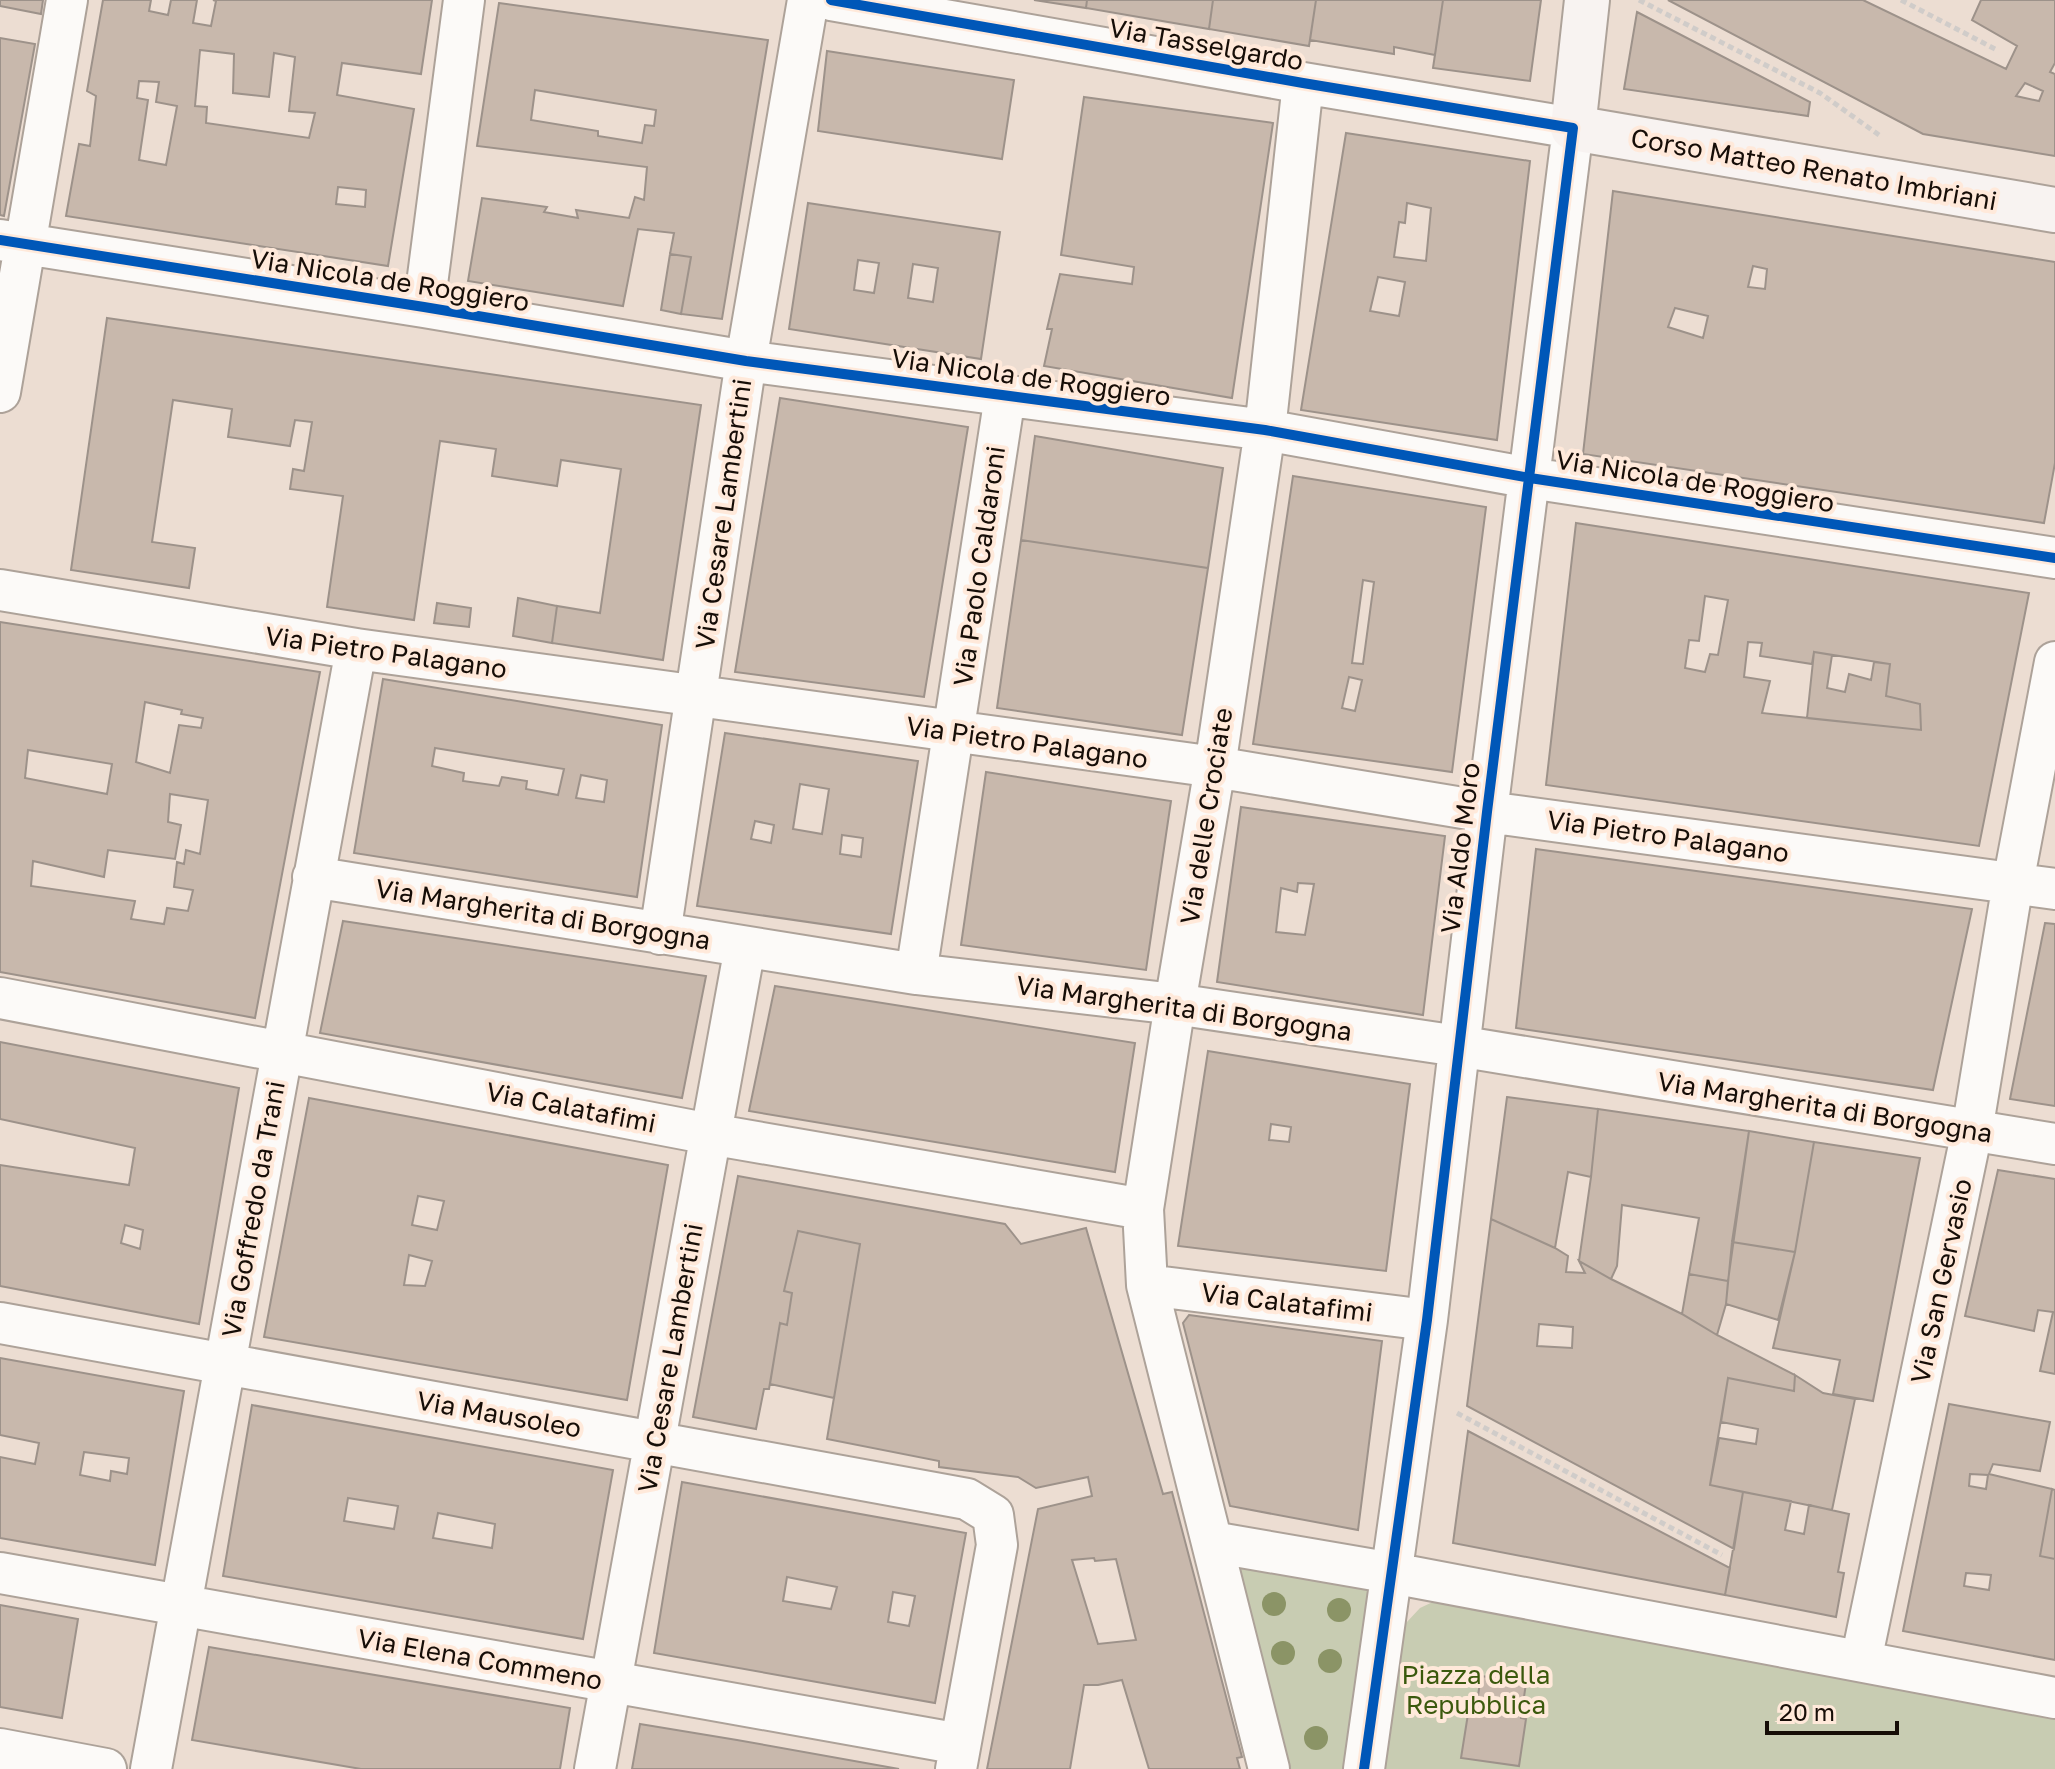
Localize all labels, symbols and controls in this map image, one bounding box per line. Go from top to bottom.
street label: Via Tasselgardo [1106,12,1306,76]
street label: Corso Matteo Renato Imbriani [1629,122,1999,216]
street label: Via Nicola de Roggiero [248,243,532,317]
street label: Via Nicola de Roggiero [889,342,1173,412]
street label: Via Cesare Lambertini [689,377,757,651]
street label: Via Paolo Caldaroni [947,444,1011,688]
street label: Via Nicola de Roggiero [1553,444,1837,518]
street label: Via Pietro Palagano [263,620,509,684]
street label: Via delle Crociate [1174,706,1238,926]
street label: Via Pietro Palagano [904,710,1150,774]
street label: Via Aldo Moro [1434,761,1486,935]
street label: Via Pietro Palagano [1545,804,1791,868]
street label: Via Margherita di Borgogna [373,872,713,956]
street label: Via Margherita di Borgogna [1014,969,1354,1047]
street label: Via Margherita di Borgogna [1655,1065,1995,1149]
street label: Via Calatafimi [484,1075,658,1139]
street label: Via Goffredo da Trani [215,1078,291,1340]
street label: Via San Gervasio [1904,1176,1978,1386]
street label: Via Cesare Lambertini [631,1221,709,1495]
street label: Via Calatafimi [1200,1276,1374,1328]
street label: Via Mausoleo [414,1384,584,1444]
street label: Via Elena Commeno [355,1622,605,1696]
park label: Piazza della Repubblica [1401,1659,1551,1720]
scale bar [1767,1685,1897,1735]
text: 20 m [1779,1697,1835,1726]

